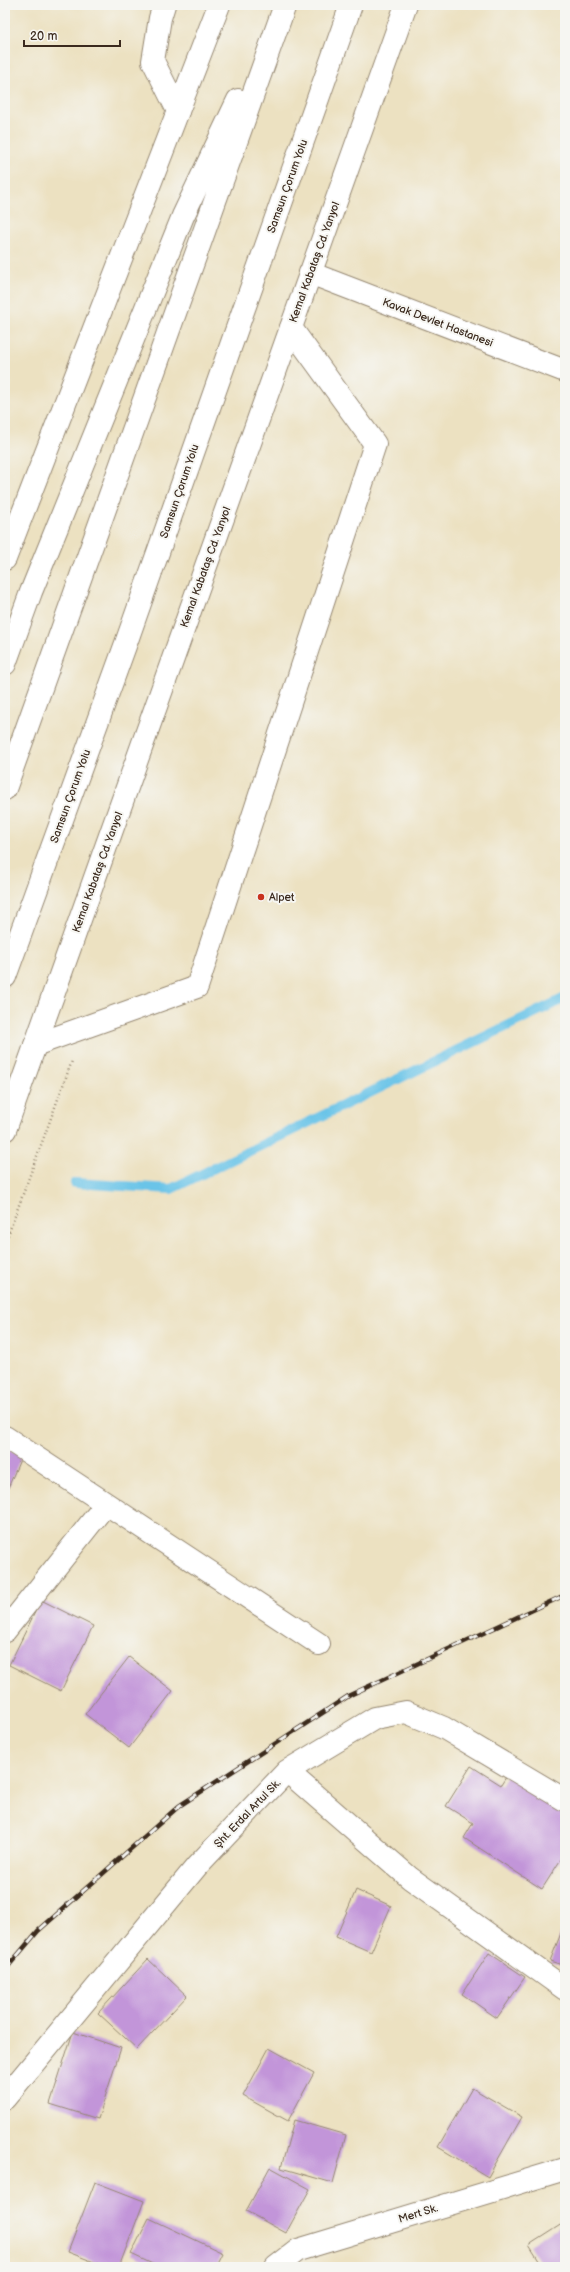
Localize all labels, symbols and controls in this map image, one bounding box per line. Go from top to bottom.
scale bar [24,22,120,48]
text: 20 m [30,29,57,44]
street label: Samsun Çorum Yolu [265,138,310,235]
street label: Kemal Kabataş Cd. Yanyol [287,200,342,324]
street label: Kavak Devlet Hastanesi [381,295,495,350]
street label: Samsun Çorum Yolu [157,442,202,540]
street label: Kemal Kabataş Cd. Yanyol [178,505,233,629]
street label: Samsun Çorum Yolu [48,748,93,845]
street label: Kemal Kabataş Cd. Yanyol [70,810,125,934]
place label: Alpet [269,891,295,904]
marker: Alpet [256,892,266,902]
street label: Şht. Erdal Artul Sk. [211,1776,283,1850]
street label: Mert Sk. [397,2201,439,2226]

